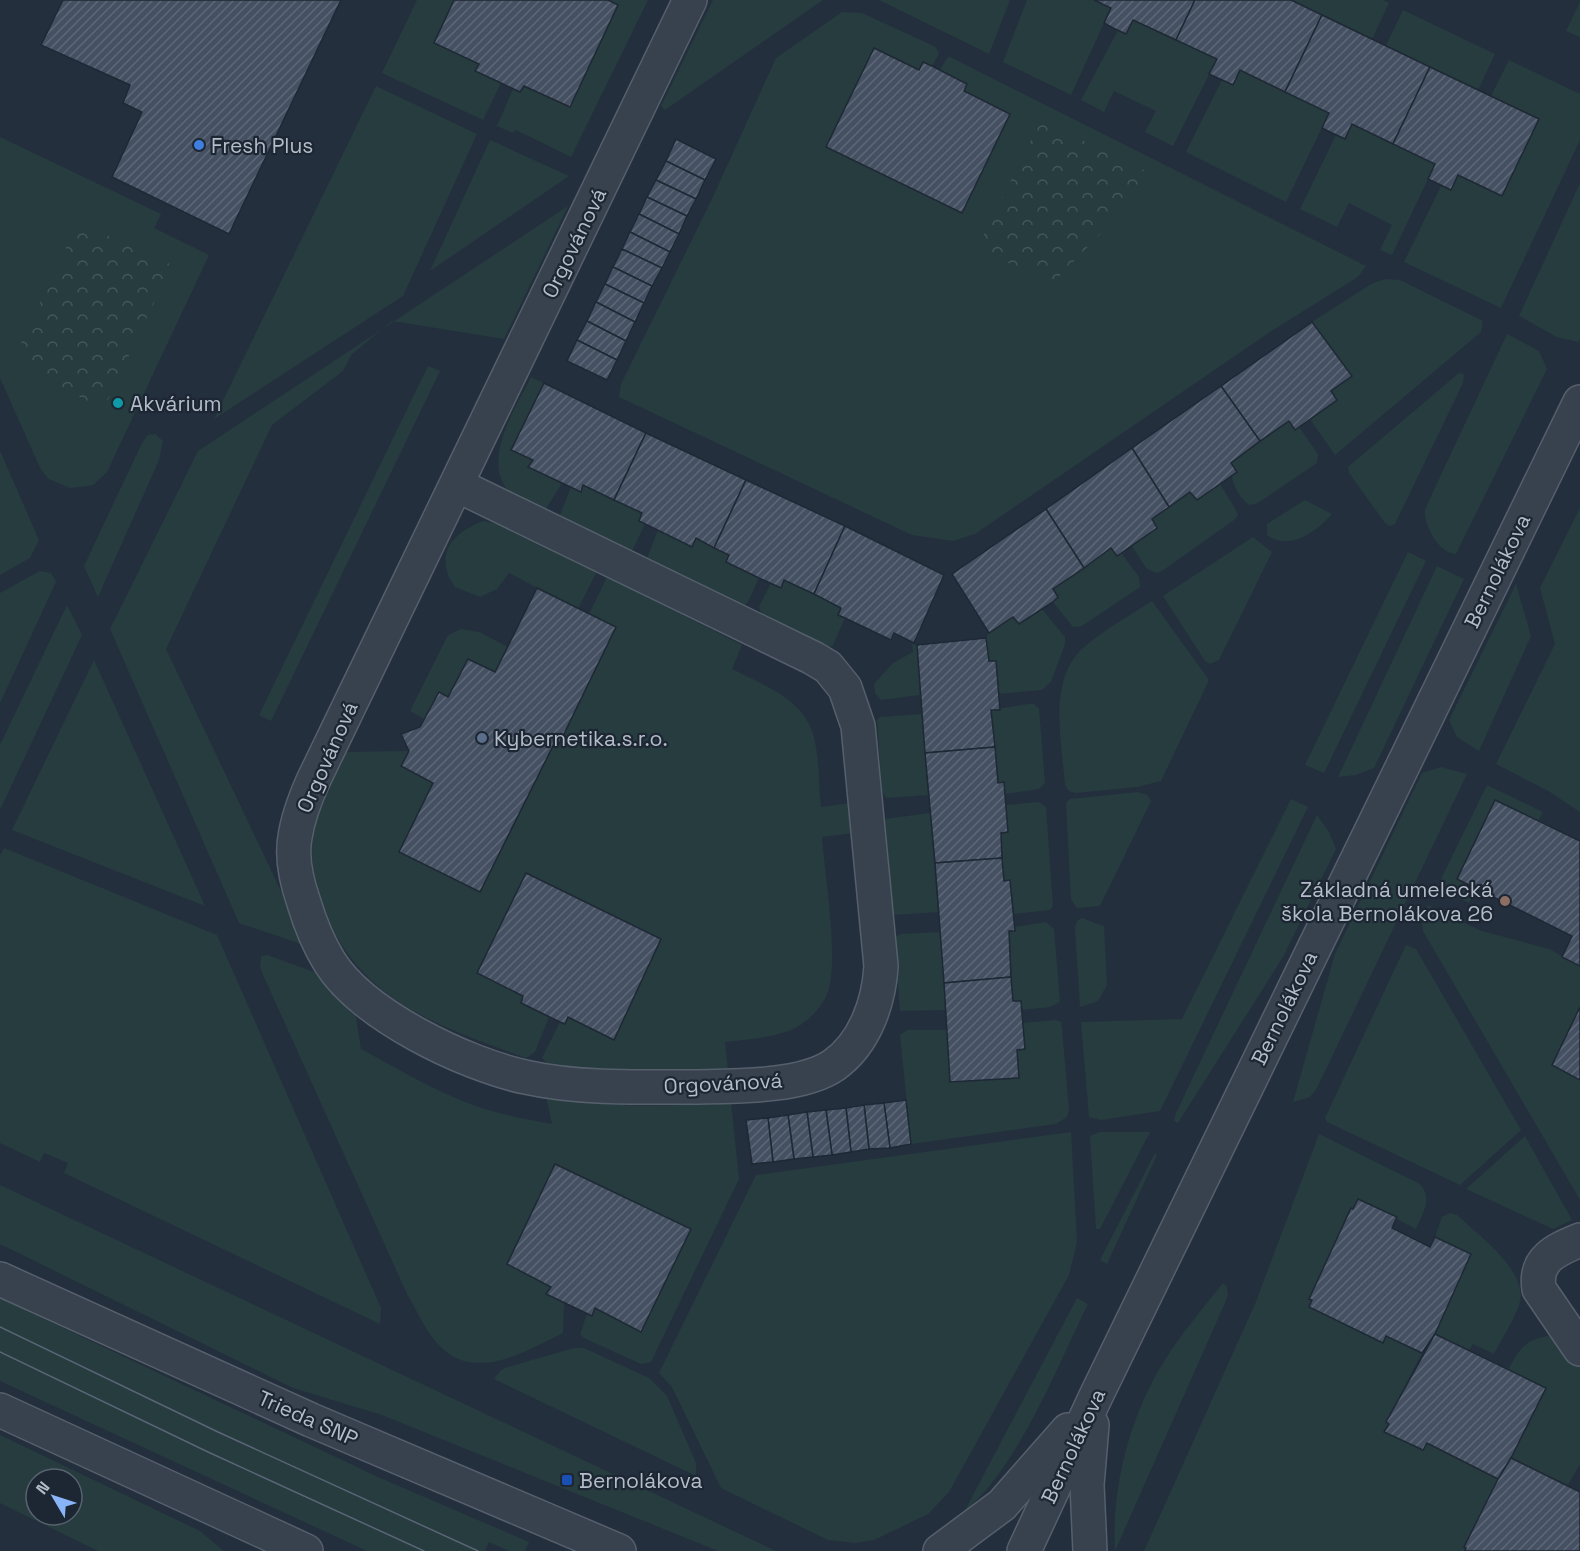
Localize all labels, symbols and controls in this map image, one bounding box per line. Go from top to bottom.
place label: Fresh Plus [211,132,313,159]
marker: Fresh Plus [192,138,206,152]
street label: Orgovánová [536,184,612,302]
place label: Akvárium [130,390,222,417]
marker: Akvárium [111,396,125,410]
street label: Bernolákova [1458,510,1536,632]
street label: Orgovánová [290,697,364,817]
place label: Kybernetika.s.r.o. [494,725,668,752]
marker: Kybernetika.s.r.o. [475,731,489,745]
place label: Základná umelecká škola Bernolákova 26 [1281,876,1493,927]
marker: Základná umelecká škola Bernolákova 26 [1498,894,1512,908]
street label: Bernolákova [1245,947,1323,1069]
street label: Orgovánová [663,1066,783,1100]
street label: Trieda SNP [254,1384,362,1452]
street label: Bernolákova [1035,1384,1111,1508]
north arrow [24,1467,84,1527]
place label: Bernolákova [579,1467,703,1494]
marker: Bernolákova [560,1473,574,1487]
text: N [31,1477,54,1499]

